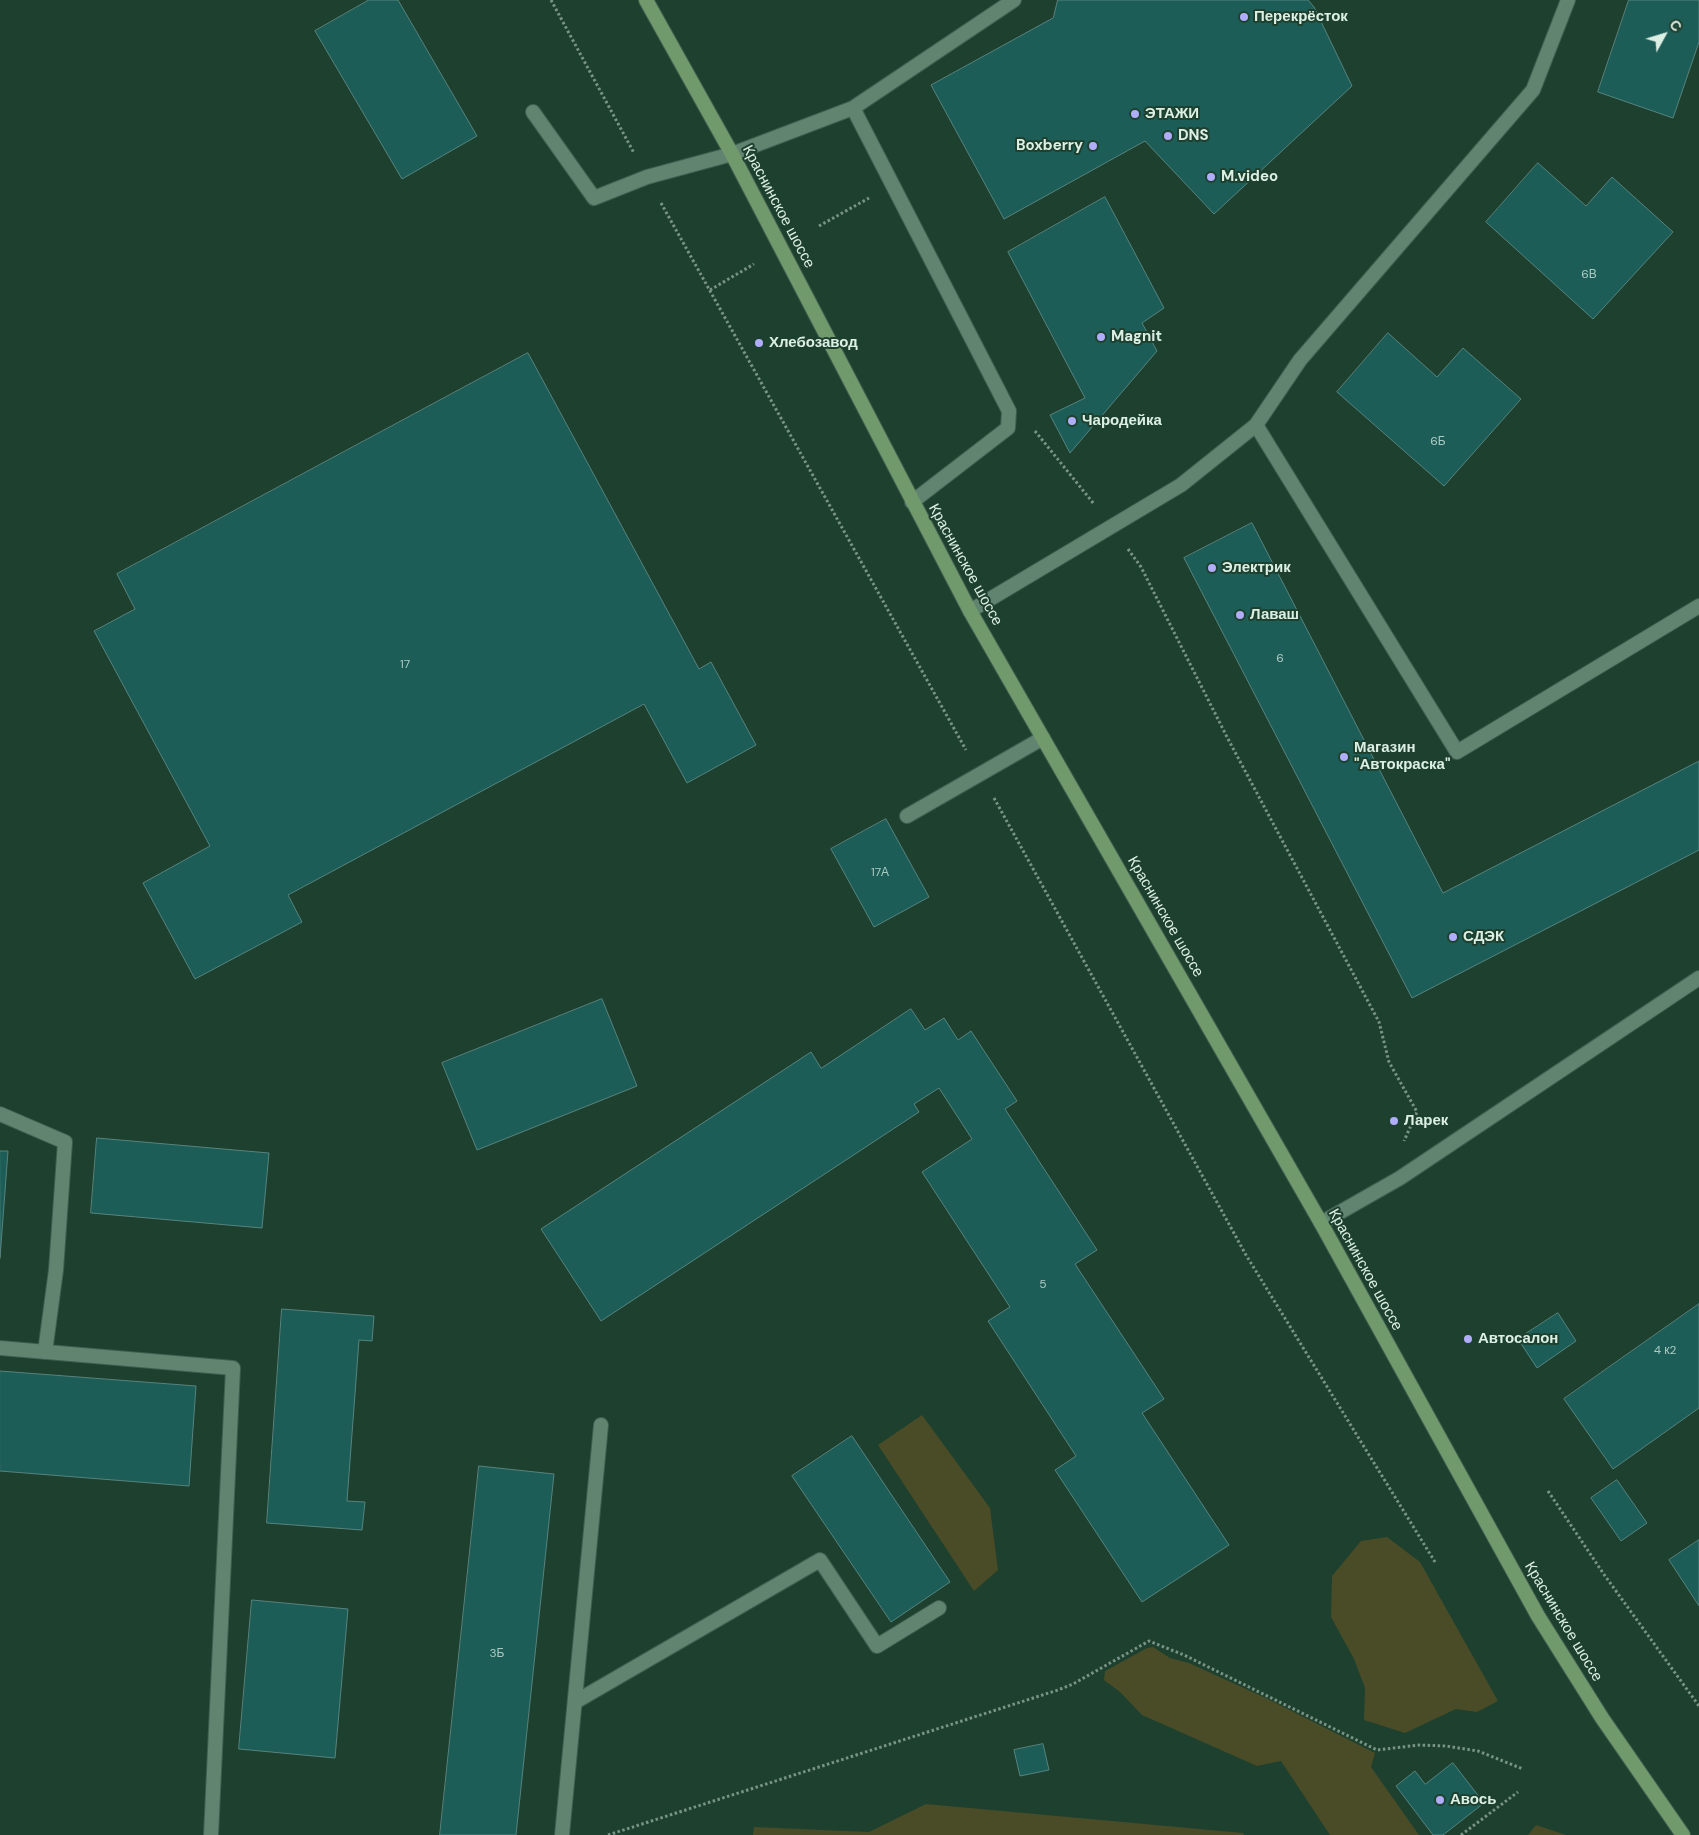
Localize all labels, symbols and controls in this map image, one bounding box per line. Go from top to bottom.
place label: Перекрёсток [1254,8,1348,26]
north arrow [1639,10,1689,60]
marker: Перекрёсток [1238,11,1250,23]
text: С [1665,16,1686,35]
place label: ЭТАЖИ [1145,105,1199,123]
marker: ЭТАЖИ [1129,108,1141,120]
place label: DNS [1178,127,1209,145]
marker: DNS [1162,130,1174,142]
place label: Boxberry [1016,137,1083,155]
marker: Boxberry [1087,140,1099,152]
street label: Краснинское шоссе [738,143,818,271]
place label: M.video [1221,168,1278,186]
marker: M.video [1205,171,1217,183]
house number: 6В [1581,268,1597,282]
place label: Magnit [1111,328,1162,346]
marker: Magnit [1095,331,1107,343]
place label: Хлебозавод [769,334,858,352]
marker: Хлебозавод [753,337,765,349]
place label: Чародейка [1082,412,1162,430]
marker: Чародейка [1066,415,1078,427]
house number: 6Б [1430,435,1446,449]
street label: Краснинское шоссе [924,501,1006,629]
place label: Электрик [1222,559,1291,577]
marker: Электрик [1206,562,1218,574]
place label: Лаваш [1250,606,1299,624]
marker: Лаваш [1234,609,1246,621]
house number: 6 [1276,652,1284,666]
house number: 17 [400,658,410,672]
place label: Магазин "Автокраска" [1354,739,1450,774]
marker: Магазин "Автокраска" [1338,751,1350,763]
street label: Краснинское шоссе [1123,853,1207,981]
house number: 17А [871,866,889,880]
place label: СДЭК [1463,928,1504,946]
marker: СДЭК [1447,931,1459,943]
place label: Ларек [1404,1112,1448,1130]
marker: Ларек [1388,1115,1400,1127]
street label: Краснинское шоссе [1324,1206,1406,1334]
house number: 5 [1039,1278,1047,1292]
place label: Автосалон [1478,1330,1558,1348]
marker: Автосалон [1462,1333,1474,1345]
house number: 4 к2 [1654,1344,1676,1358]
street label: Краснинское шоссе [1520,1559,1606,1685]
house number: 3Б [490,1647,504,1661]
place label: Авось [1450,1791,1496,1809]
marker: Авось [1434,1794,1446,1806]

